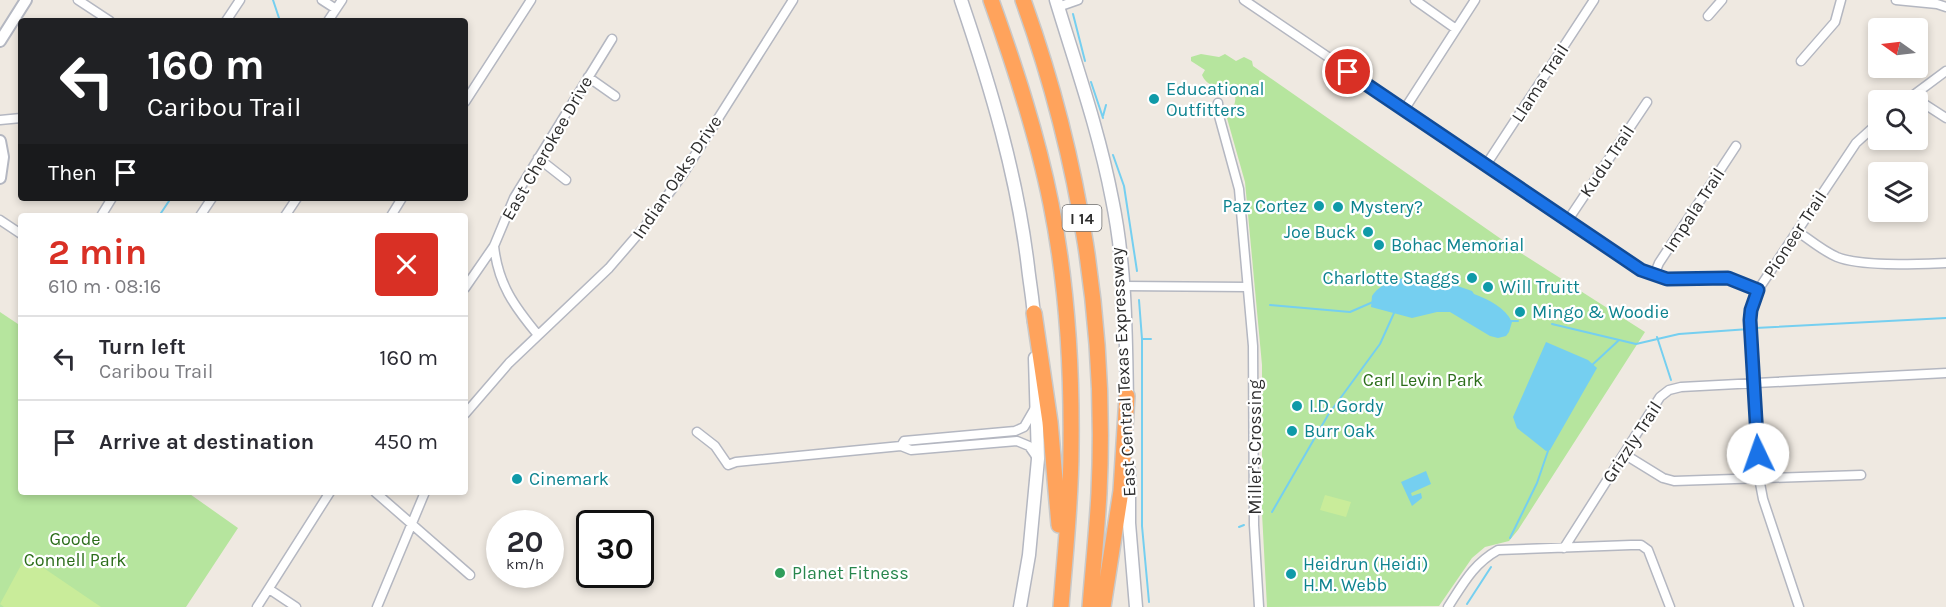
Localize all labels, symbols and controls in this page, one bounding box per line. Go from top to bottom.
north arrow [1868,18,1928,78]
map controls [1868,18,1928,222]
text: 160 m [147,40,265,90]
street label: Llama Trail [1507,40,1573,126]
icon: left [48,42,126,120]
pin [1322,46,1373,97]
icon: arrive [1331,55,1364,88]
street label: East Cherokee Drive [497,72,597,224]
place label: Educational Outfitters [1166,78,1265,121]
button: search [1868,90,1928,150]
text: Caribou Trail [147,91,302,123]
marker: Educational Outfitters [1147,92,1161,106]
street label: Indian Oaks Drive [627,111,727,243]
street label: Kudu Trail [1575,121,1639,201]
icon: arrive [109,156,142,189]
text: Then [48,160,97,186]
button: layers [1868,162,1928,222]
street label: Impala Trail [1659,164,1729,256]
street label: Pioneer Trail [1759,186,1831,282]
place label: Paz Cortez [1222,195,1307,217]
place label: Mystery? [1350,196,1423,218]
marker: Paz Cortez [1312,199,1326,213]
marker: Mystery? [1331,200,1345,214]
road number: I 14 [1062,205,1102,231]
place label: Joe Buck [1284,221,1356,243]
marker: Joe Buck [1361,225,1375,239]
text: 2 min [48,231,147,273]
button: close [375,233,438,296]
place label: Bohac Memorial [1391,234,1524,256]
marker: Bohac Memorial [1372,238,1386,252]
street label: East Central Texas Expressway [1105,246,1141,497]
place label: Charlotte Staggs [1322,267,1460,289]
marker: Charlotte Staggs [1465,271,1479,285]
text: 610 m · 08:16 [48,275,161,298]
place label: Will Truitt [1500,276,1580,298]
marker: Will Truitt [1481,280,1495,294]
place label: Mingo & Woodie [1532,301,1669,323]
marker: Mingo & Woodie [1513,305,1527,319]
text: Turn left [99,334,186,360]
icon: left [48,342,81,375]
text: 160 m [379,345,438,371]
text: Caribou Trail [99,360,213,383]
park label: Carl Levin Park [1363,369,1483,391]
street label: Miller's Crossing [1244,379,1266,515]
place label: I.D. Gordy [1309,395,1384,417]
street label: Grizzly Trail [1598,397,1666,487]
marker: I.D. Gordy [1290,399,1304,413]
place label: Burr Oak [1304,420,1375,442]
position arrow [1726,422,1790,486]
marker: Burr Oak [1285,424,1299,438]
icon: arrive [48,426,81,459]
text: Arrive at destination [99,429,314,455]
text: 450 m [374,429,438,455]
place label: Cinemark [529,468,609,490]
marker: Cinemark [510,472,524,486]
speed limit sign: 30 [576,510,654,588]
text: 20 [506,524,544,560]
park label: Goode Connell Park [24,528,126,571]
place label: Heidrun (Heidi) H.M. Webb [1303,553,1428,596]
text: km/h [506,555,544,573]
place label: Planet Fitness [792,562,909,584]
marker: Planet Fitness [773,566,787,580]
marker: Heidrun (Heidi) H.M. Webb [1284,567,1298,581]

